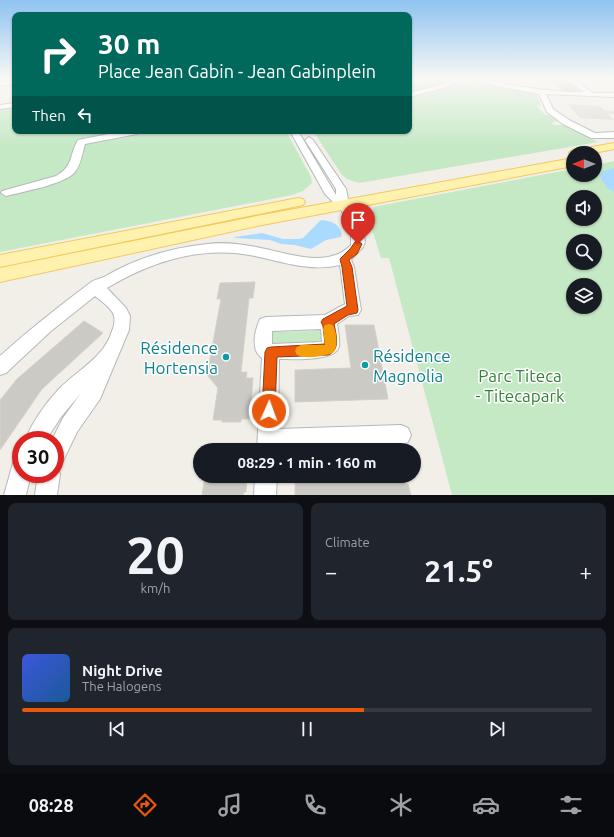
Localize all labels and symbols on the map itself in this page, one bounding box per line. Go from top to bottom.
north arrow [566,146,602,182]
pin [341,203,375,244]
place label: Résidence Hortensia [140,338,218,377]
place label: Résidence Magnolia [373,346,451,385]
marker: Résidence Hortensia [221,352,231,362]
marker: Résidence Magnolia [360,360,370,370]
park label: Parc Titeca - Titecapark [475,366,565,405]
position arrow [248,390,290,432]
speed limit sign: 30 [12,431,64,483]

